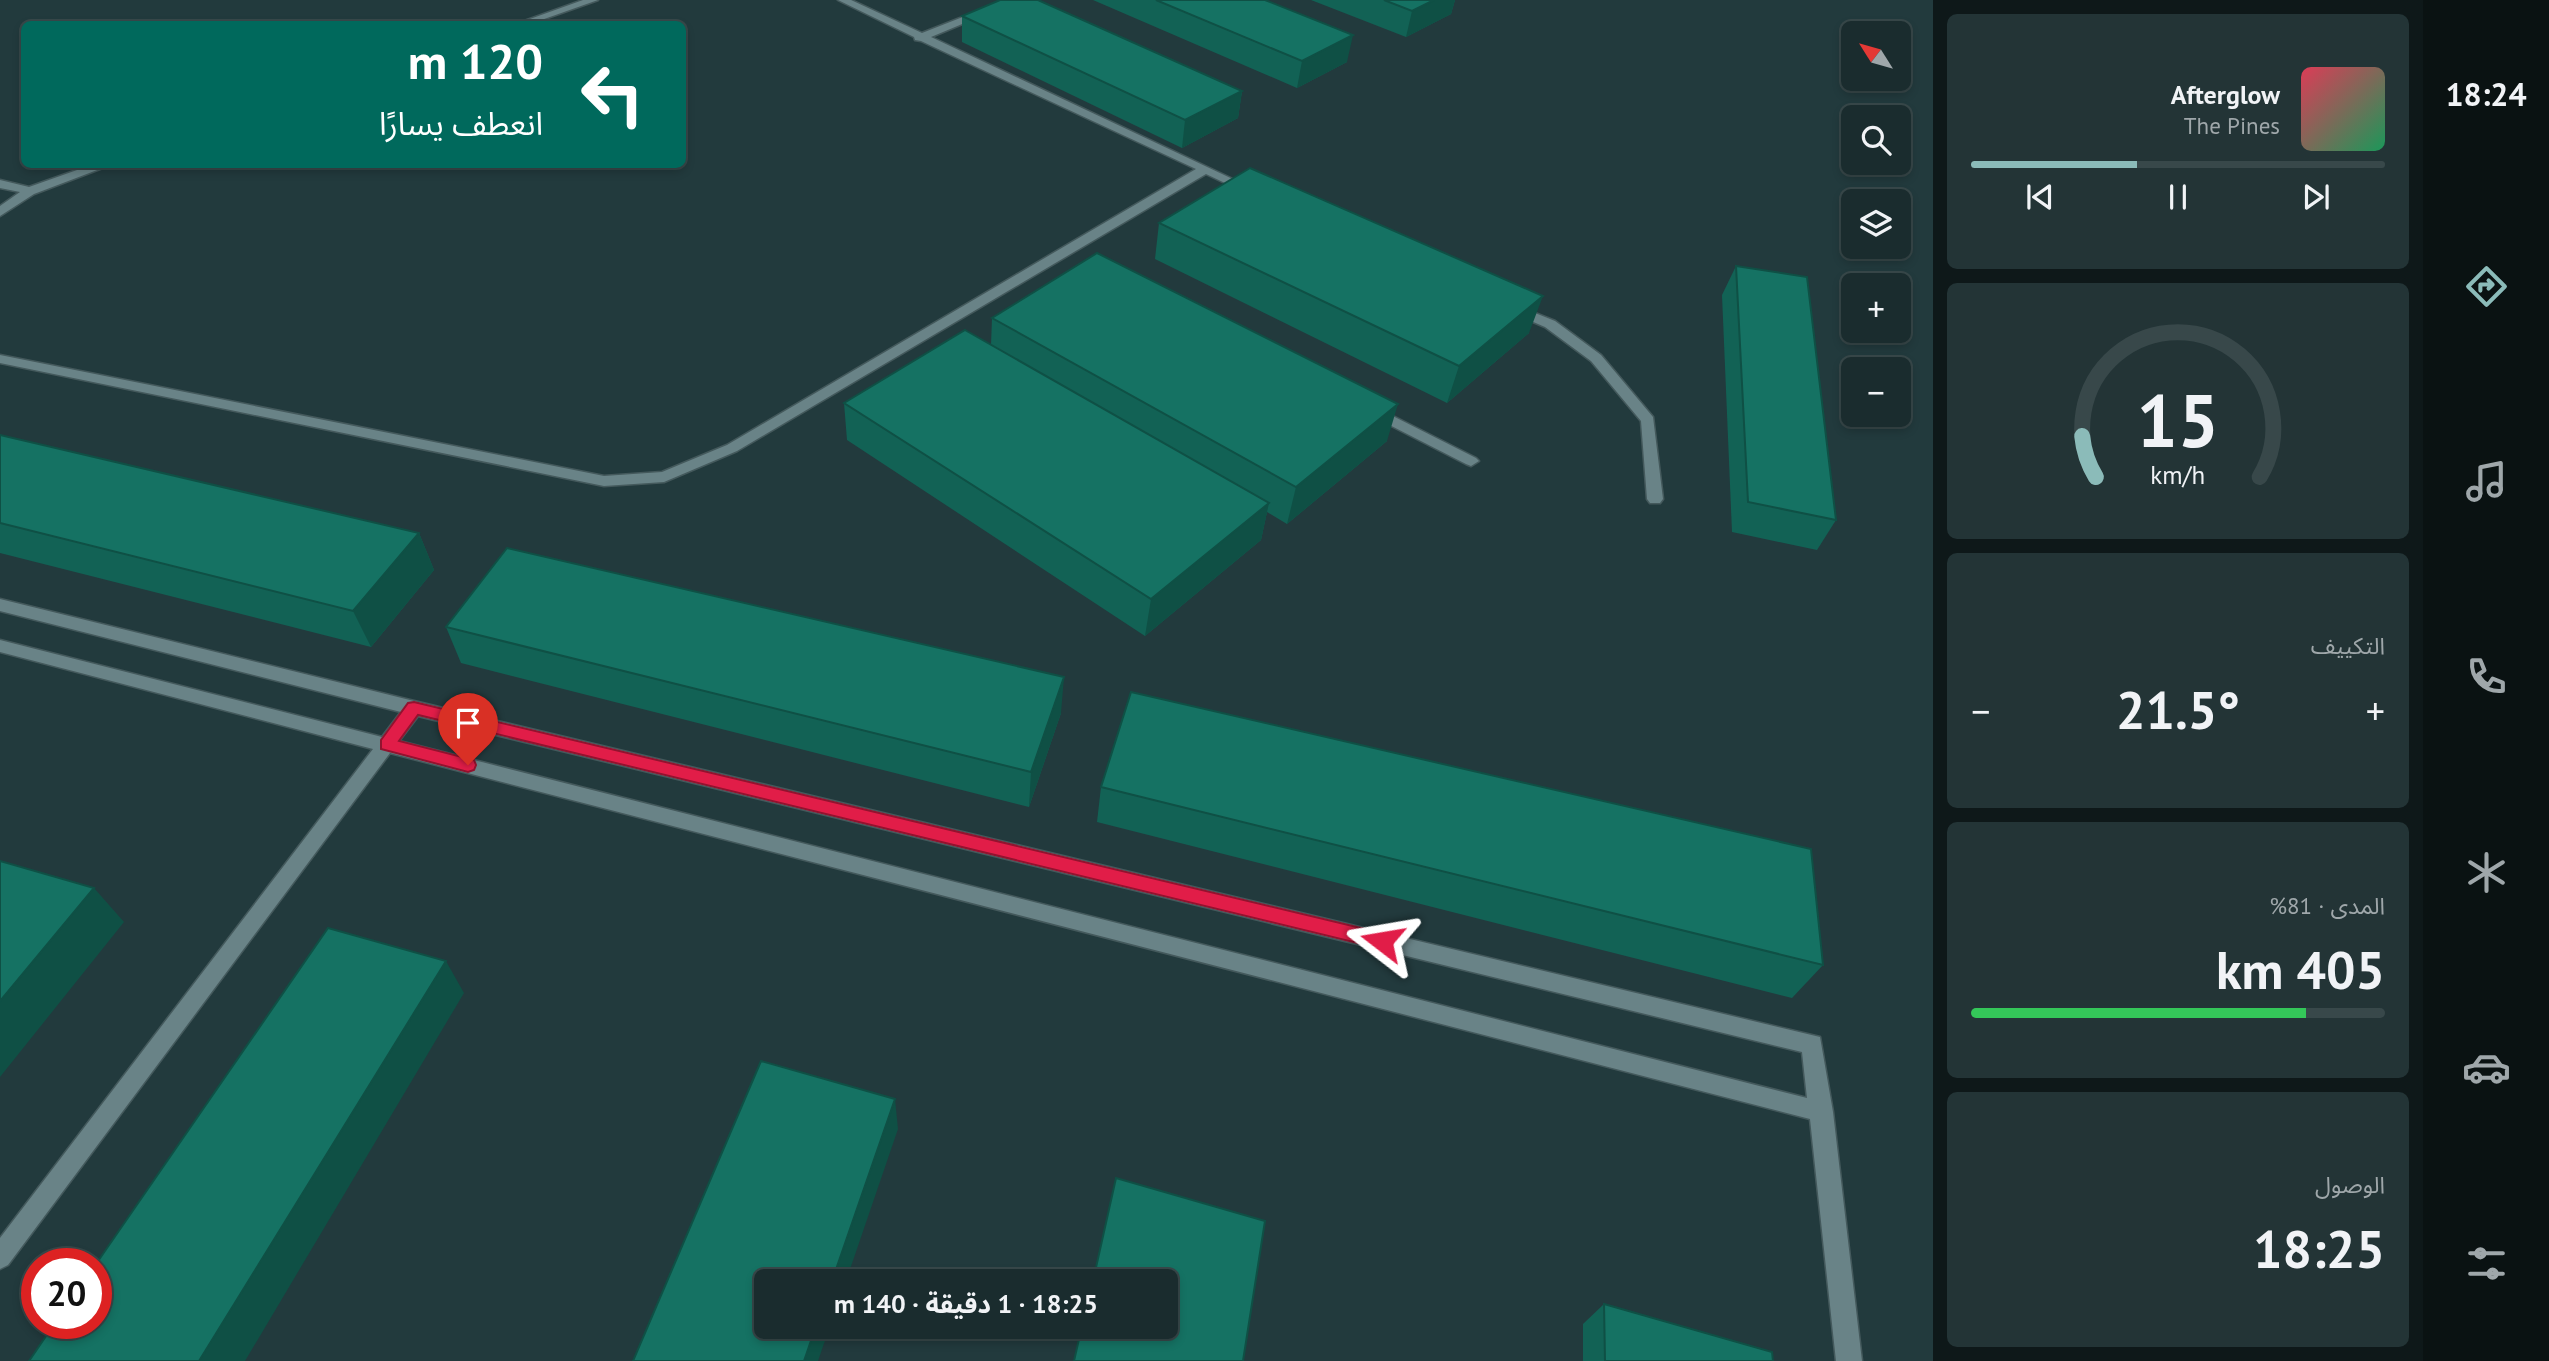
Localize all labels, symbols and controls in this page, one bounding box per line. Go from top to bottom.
north arrow [1841,21,1911,91]
map controls [1841,21,1911,427]
text: 120 m [408,29,543,93]
icon: left [567,49,658,140]
text: 18:24 [2445,73,2527,115]
text: Afterglow [2171,78,2280,111]
text: انعطف يسارًا [379,102,543,144]
button: search [1841,105,1911,175]
text: The Pines [2184,111,2280,140]
icon: previous [2021,178,2059,216]
icon: pause [2159,178,2197,216]
icon: next [2297,178,2335,216]
button: layers [1841,189,1911,259]
icon: directions [2462,262,2511,311]
button: + [1841,273,1911,343]
button: − [1841,357,1911,427]
text: 15 [2137,374,2219,468]
icon: music [2462,457,2511,506]
text: km/h [2151,459,2205,491]
text: التكييف [2311,631,2385,660]
icon: phone [2462,652,2511,701]
text: 21.5° [2116,676,2240,743]
text: − [1971,686,1990,735]
text: + [2366,686,2385,735]
pin [438,693,498,765]
icon: arrive [449,704,487,742]
icon: climate [2462,848,2511,897]
text: المدى · 81% [2269,891,2385,920]
position arrow [1345,904,1419,978]
text: 405 km [2216,936,2385,1003]
icon: car [2462,1043,2511,1092]
text: الوصول [2315,1170,2385,1199]
text: 18:25 [2253,1215,2385,1282]
icon: filters [2462,1239,2511,1288]
speed limit sign: 20 [21,1248,112,1339]
text: 18:25 · 1 دقيقة · 140 m [834,1287,1098,1320]

